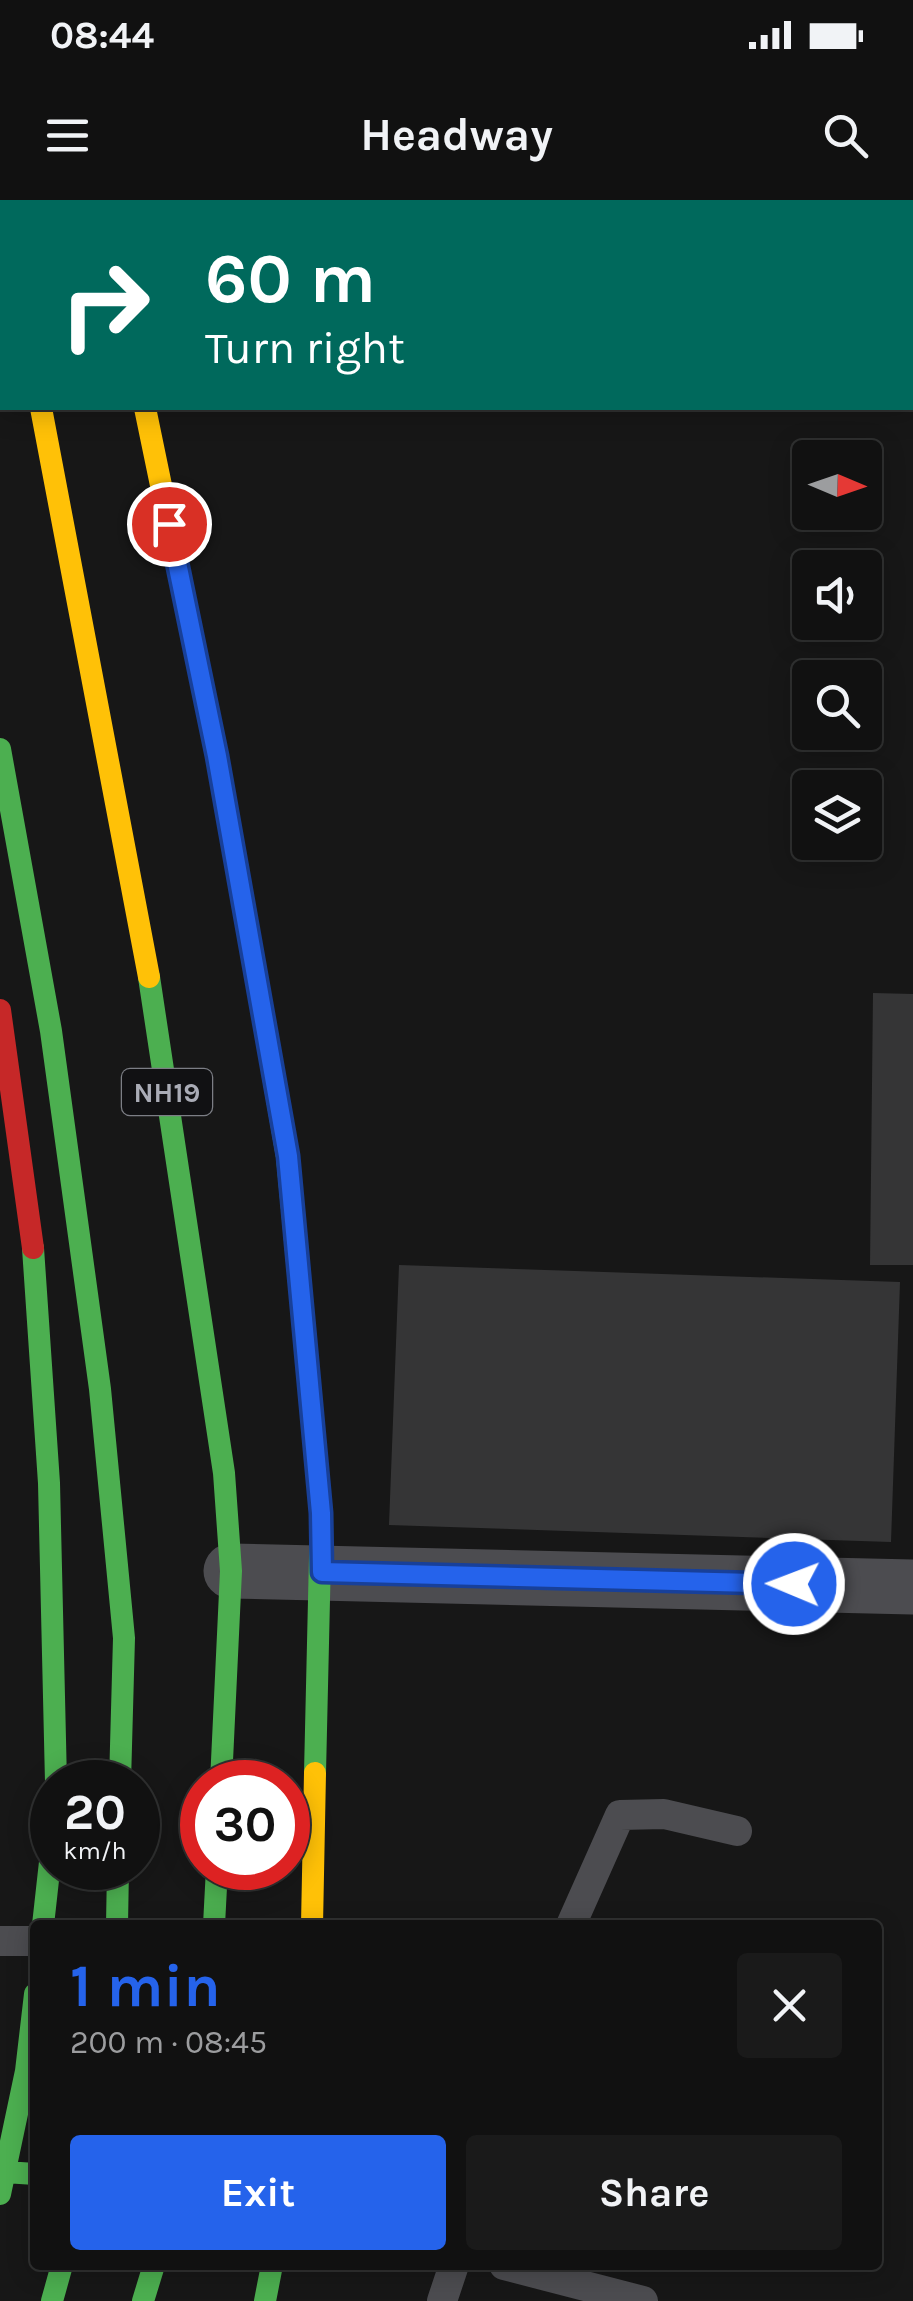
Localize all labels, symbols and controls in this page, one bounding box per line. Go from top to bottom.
text: 08:44 [50,13,154,58]
icon: menu [40,108,95,163]
icon: search [818,108,873,163]
text: Headway [360,109,553,161]
text: 60 m [205,238,376,320]
icon: right [40,240,170,370]
text: Turn right [205,322,405,374]
north arrow [792,440,882,530]
map controls [792,440,882,860]
pin [127,482,212,567]
icon: arrive [142,497,197,552]
button: sound [792,550,882,640]
button: search [792,660,882,750]
button: layers [792,770,882,860]
road number: NH19 [122,1069,212,1115]
position arrow [742,1532,846,1636]
speed limit sign: 30 [180,1760,310,1890]
text: 20 [64,1783,126,1842]
text: km/h [63,1836,127,1865]
text: 1 min [70,1951,221,2021]
button: close [737,1953,842,2058]
text: 200 m · 08:45 [70,2024,267,2061]
button: Exit [70,2135,446,2250]
button: Share [466,2135,842,2250]

